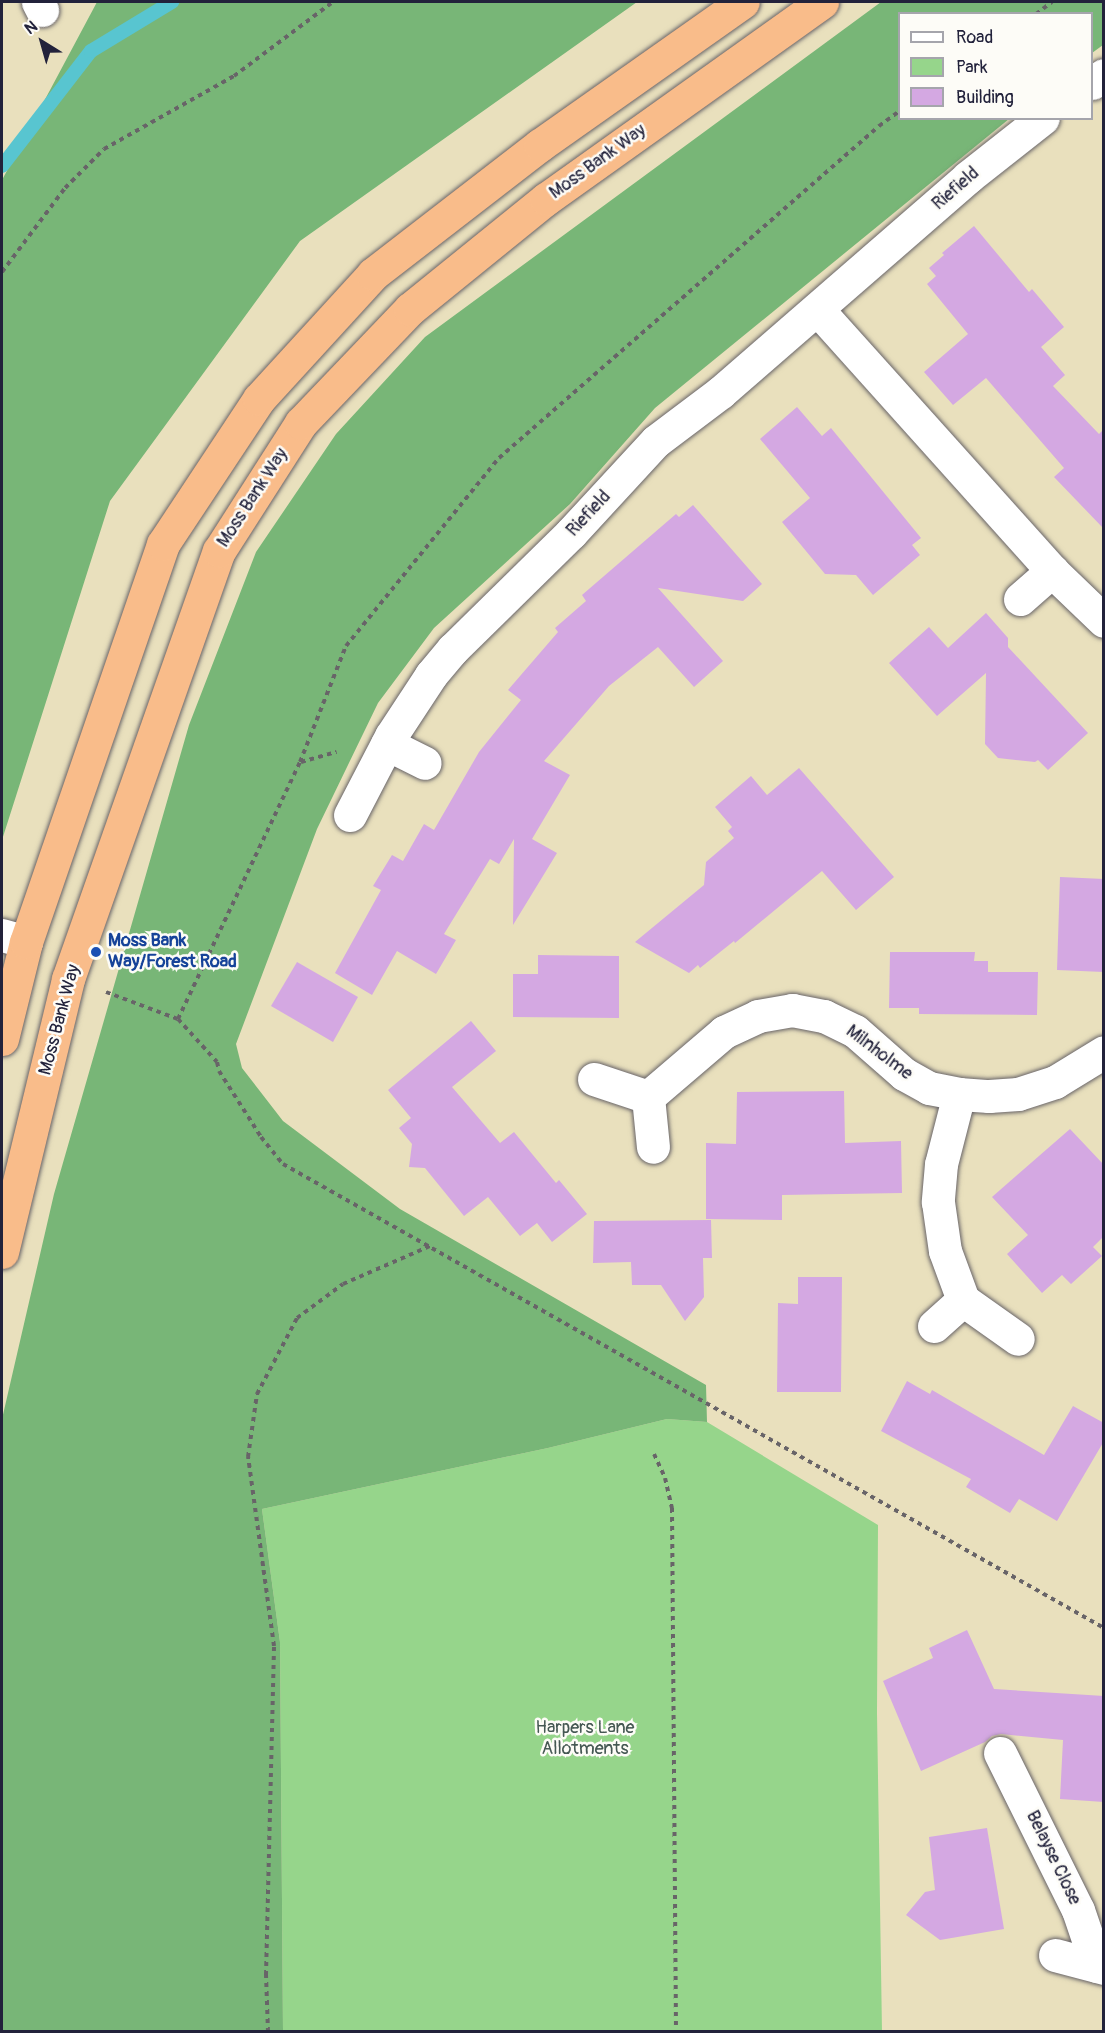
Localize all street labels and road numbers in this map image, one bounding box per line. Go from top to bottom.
street label: Moss Bank Way [546,120,650,204]
street label: Riefield [928,163,984,215]
street label: Moss Bank Way [213,444,293,552]
street label: Riefield [562,487,616,541]
street label: Moss Bank Way [35,962,85,1078]
street label: Milnholme [841,1021,917,1085]
street label: Belayse Close [1021,1807,1085,1909]

